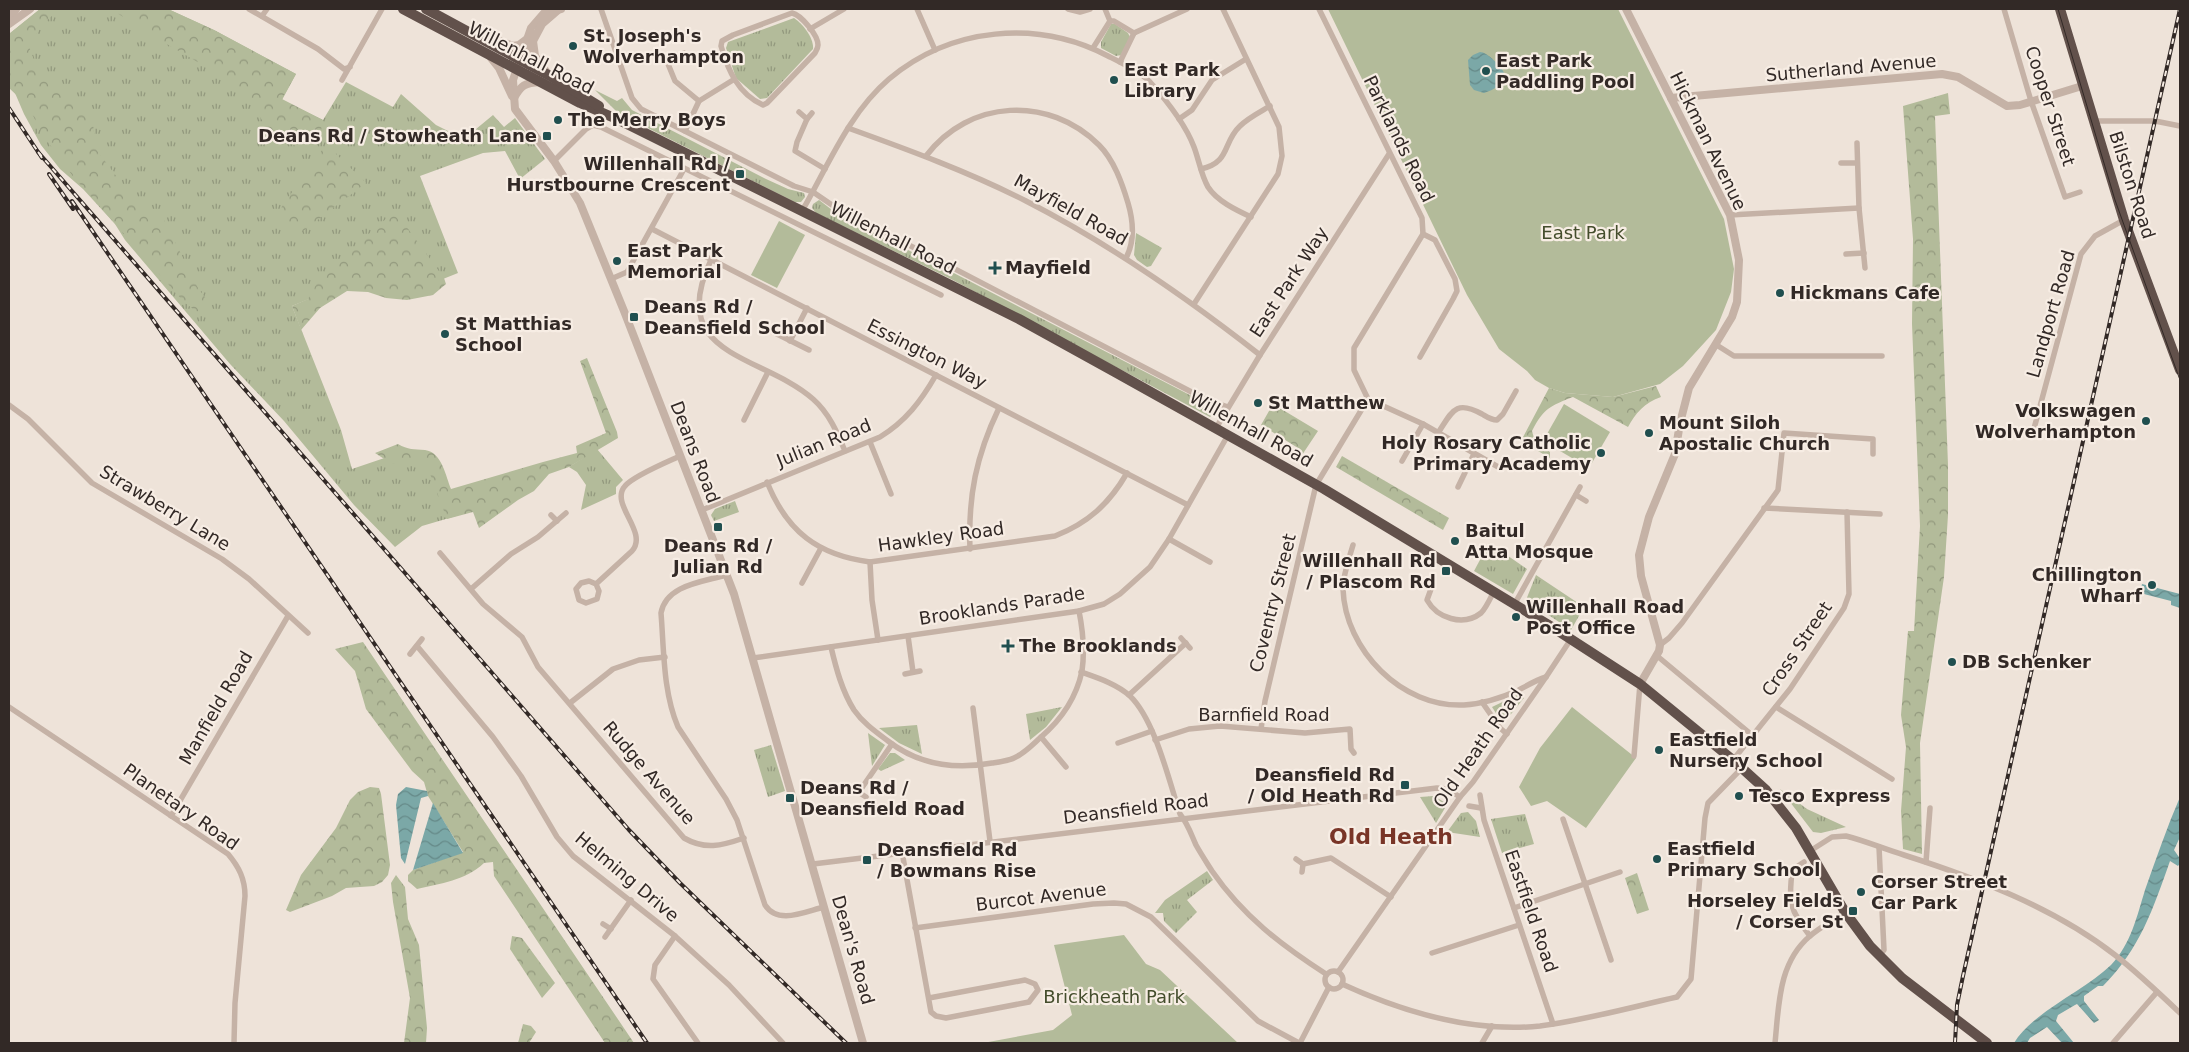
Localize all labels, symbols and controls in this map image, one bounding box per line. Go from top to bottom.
street label: Willenhall Road [465,17,598,98]
place label: St. Joseph's Wolverhampton [583,25,744,67]
marker: St. Joseph's Wolverhampton [567,40,579,52]
street label: Cooper Street [2021,43,2080,168]
place label: East Park Paddling Pool [1496,50,1635,92]
street label: Sutherland Avenue [1765,50,1937,85]
place label: East Park Library [1124,59,1221,101]
marker: East Park Paddling Pool [1480,65,1492,77]
street label: Hickman Avenue [1666,68,1751,213]
street label: Parklands Road [1360,72,1439,205]
marker: East Park Library [1108,74,1120,86]
place label: The Merry Boys [568,109,726,130]
marker: The Merry Boys [552,114,564,126]
place label: Deans Rd / Stowheath Lane [258,125,537,146]
street label: Bilston Road [2105,128,2160,241]
marker: Deans Rd / Stowheath Lane [541,130,553,142]
place label: Willenhall Rd / Hurstbourne Crescent [506,153,730,195]
marker: Willenhall Rd / Hurstbourne Crescent [734,168,746,180]
street label: Mayfield Road [1011,170,1132,250]
street label: Willenhall Road [827,197,960,278]
street label: East Park Way [1245,222,1332,341]
park label: East Park [1541,222,1625,243]
place label: East Park Memorial [627,240,724,282]
street label: Landport Road [2022,248,2079,380]
marker: East Park Memorial [611,255,623,267]
place label: Mayfield [1005,257,1091,278]
marker: Mayfield [989,262,1001,274]
place label: Hickmans Cafe [1790,282,1940,303]
marker: Hickmans Cafe [1774,287,1786,299]
place label: Deans Rd / Deansfield School [644,296,825,338]
marker: Deans Rd / Deansfield School [628,311,640,323]
place label: St Matthias School [455,313,572,355]
street label: Essington Way [864,314,991,393]
marker: St Matthias School [439,328,451,340]
street label: Willenhall Road [1186,386,1317,471]
place label: St Matthew [1268,392,1385,413]
marker: St Matthew [1252,397,1264,409]
street label: Deans Road [666,398,725,506]
place label: Volkswagen Wolverhampton [1975,400,2136,442]
place label: Mount Siloh Apostalic Church [1659,412,1830,454]
street label: Julian Road [773,414,874,471]
marker: Volkswagen Wolverhampton [2140,415,2152,427]
marker: Mount Siloh Apostalic Church [1643,427,1655,439]
place label: Holy Rosary Catholic Primary Academy [1381,432,1591,474]
marker: Holy Rosary Catholic Primary Academy [1595,447,1607,459]
street label: Strawberry Lane [96,460,234,555]
street label: Hawkley Road [876,517,1005,556]
place label: Baitul Atta Mosque [1465,520,1593,562]
marker: Deans Rd / Julian Rd [712,521,724,533]
street label: Coventry Street [1245,531,1300,674]
place label: Deans Rd / Julian Rd [664,535,773,577]
marker: Baitul Atta Mosque [1449,535,1461,547]
place label: Willenhall Rd / Plascom Rd [1302,550,1436,592]
place label: Chillington Wharf [2032,564,2142,606]
marker: Willenhall Rd / Plascom Rd [1440,565,1452,577]
marker: Chillington Wharf [2146,579,2158,591]
street label: Brooklands Parade [917,582,1086,629]
place label: Willenhall Road Post Office [1526,596,1684,638]
street label: Cross Street [1757,597,1836,700]
marker: Willenhall Road Post Office [1510,611,1522,623]
place label: The Brooklands [1019,635,1177,656]
marker: The Brooklands [1001,639,1015,653]
street label: Manfield Road [175,647,257,768]
place label: DB Schenker [1962,651,2091,672]
marker: DB Schenker [1946,656,1958,668]
street label: Old Heath Road [1428,684,1527,812]
street label: Barnfield Road [1198,704,1330,725]
street label: Rudge Avenue [599,717,700,828]
place label: Eastfield Nursery School [1669,729,1823,771]
marker: Eastfield Nursery School [1653,744,1665,756]
street label: Planetary Road [119,759,243,854]
place label: Deansfield Rd / Old Heath Rd [1248,764,1395,806]
place label: Deans Rd / Deansfield Road [800,777,965,819]
marker: Deansfield Rd / Old Heath Rd [1399,779,1411,791]
place label: Tesco Express [1749,785,1890,806]
street label: Deansfield Road [1062,789,1210,828]
marker: Tesco Express [1733,790,1745,802]
marker: Deans Rd / Deansfield Road [784,792,796,804]
district label: Old Heath [1329,824,1453,849]
street label: Helming Drive [571,827,683,926]
place label: Eastfield Primary School [1667,838,1820,880]
place label: Deansfield Rd / Bowmans Rise [877,839,1036,881]
street label: Eastfield Road [1501,847,1562,975]
marker: Eastfield Primary School [1651,853,1663,865]
marker: Deansfield Rd / Bowmans Rise [861,854,873,866]
place label: Corser Street Car Park [1871,871,2007,913]
street label: Burcot Avenue [974,878,1107,915]
marker: Corser Street Car Park [1855,886,1867,898]
place label: Horseley Fields / Corser St [1687,890,1843,932]
street label: Dean's Road [828,893,879,1007]
marker: Horseley Fields / Corser St [1847,905,1859,917]
park label: Brickheath Park [1043,986,1185,1007]

